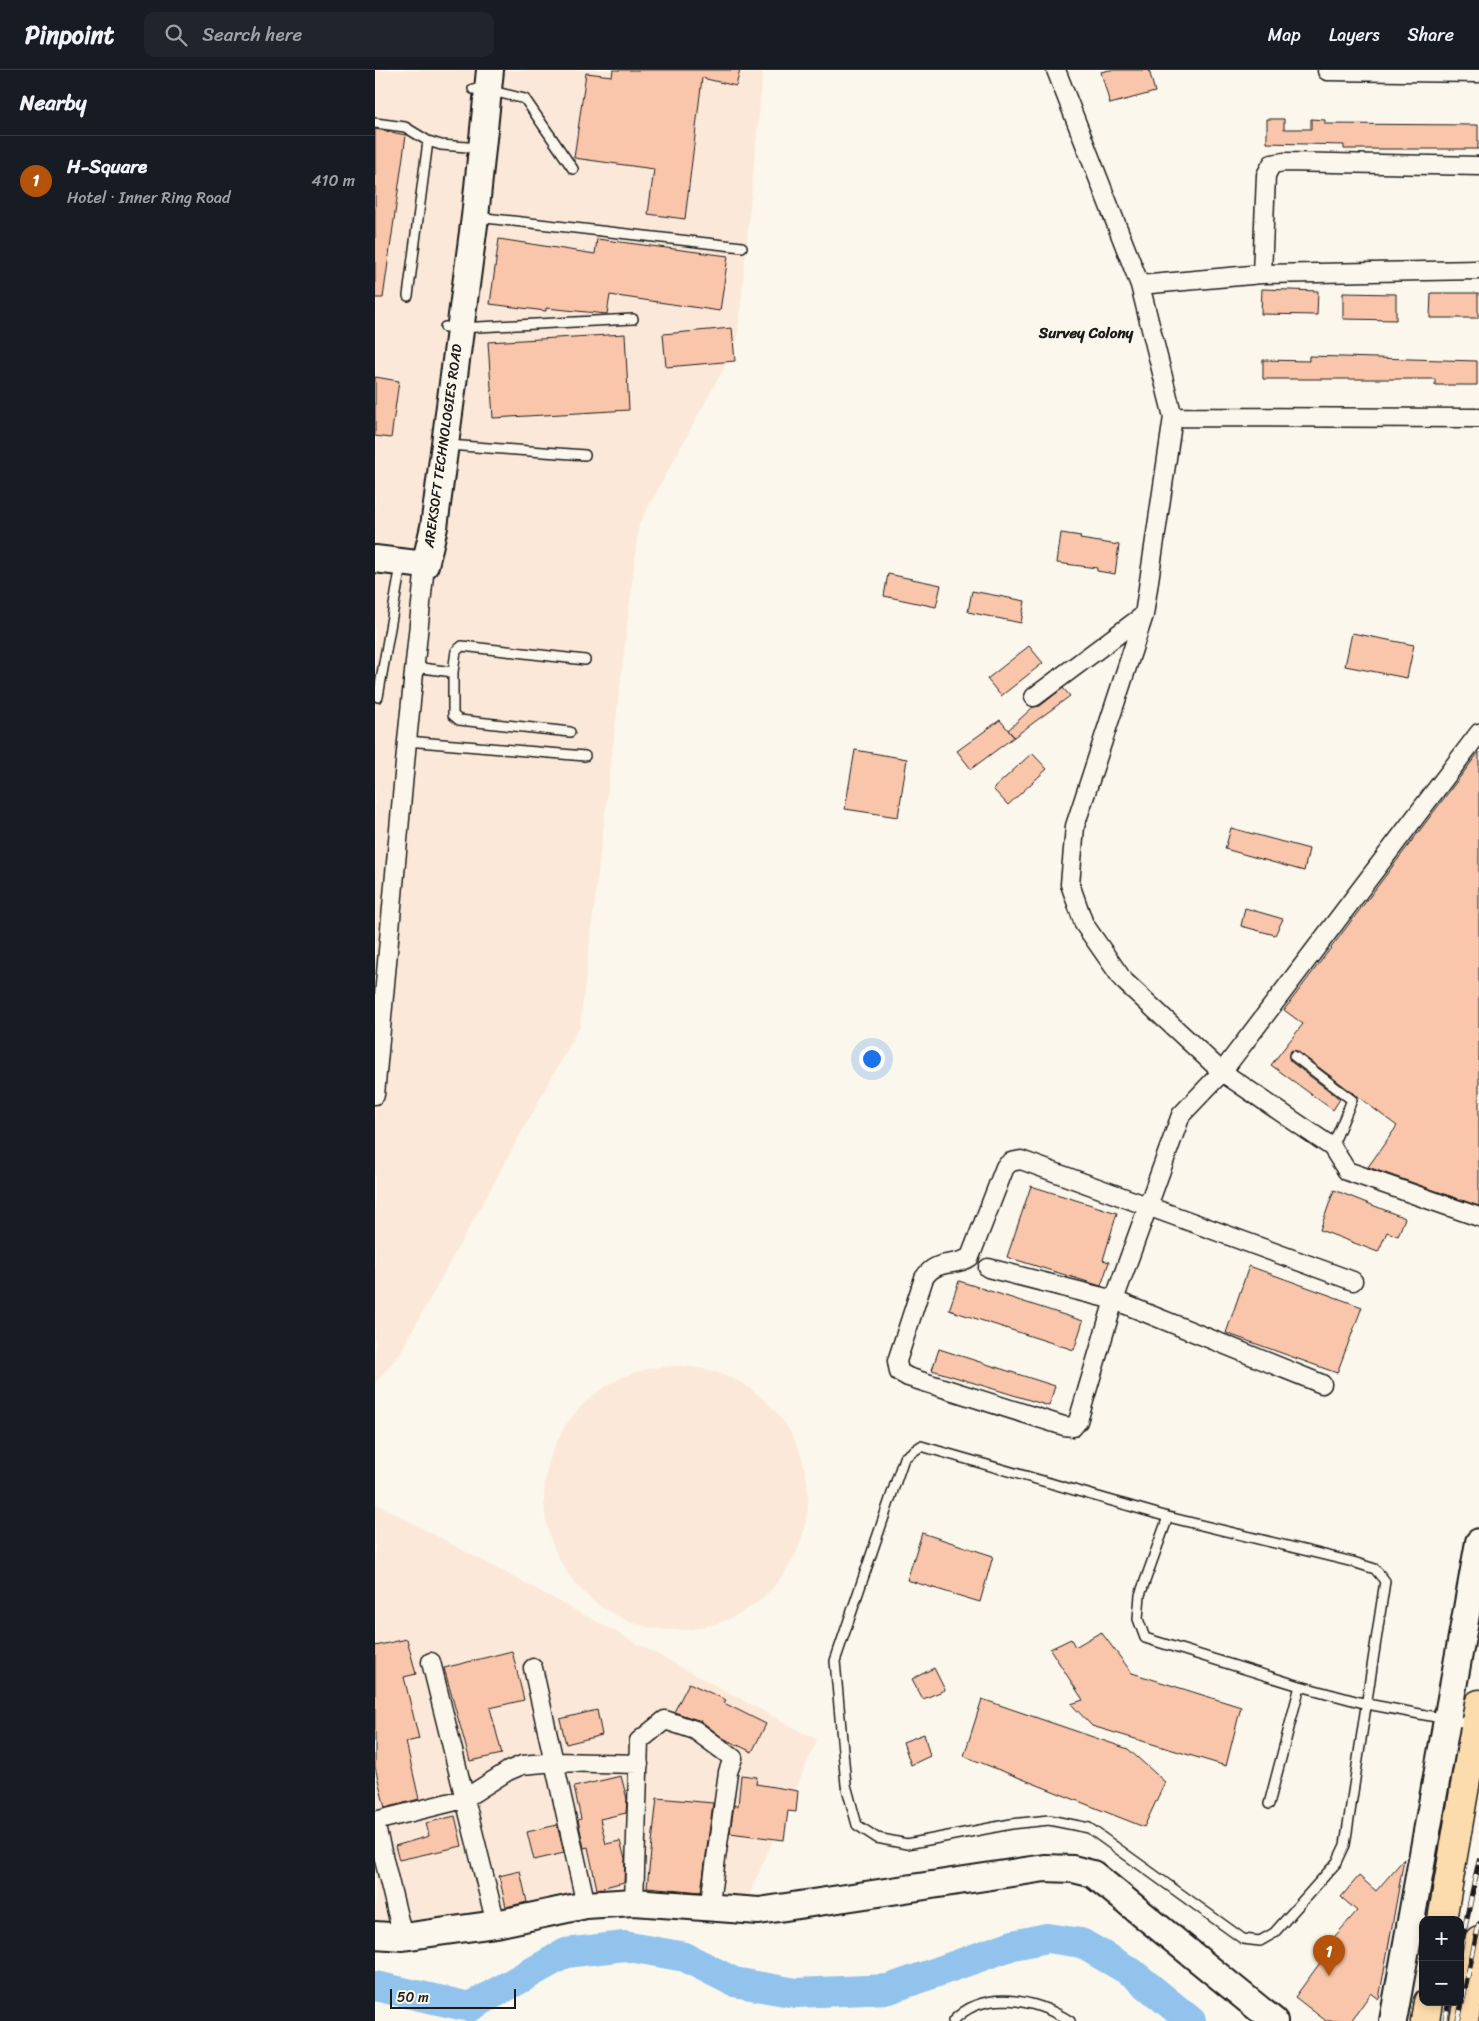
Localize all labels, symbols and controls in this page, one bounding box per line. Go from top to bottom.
search box [144,12,494,57]
text: Pinpoint [25,14,114,56]
text: Search here [202,18,302,51]
text: Map [1268,19,1301,51]
text: Layers [1329,19,1380,51]
text: Share [1408,19,1454,51]
icon: search [162,21,190,49]
text: Nearby [20,84,86,122]
text: H-Square [67,150,147,183]
text: 1 [33,166,39,195]
text: 410 m [312,166,355,195]
text: Hotel · Inner Ring Road [67,183,230,212]
district label: Survey Colony [1038,320,1133,346]
street label: AREKSOFT TECHNOLOGIES ROAD [416,342,470,550]
your location [859,1046,885,1072]
map controls [1419,1916,1464,2006]
button: + [1419,1916,1464,1961]
pin: 1 [1313,1935,1345,1976]
button: − [1419,1961,1464,2006]
text: 50 m [397,1985,429,2010]
scale bar [390,1986,516,2009]

